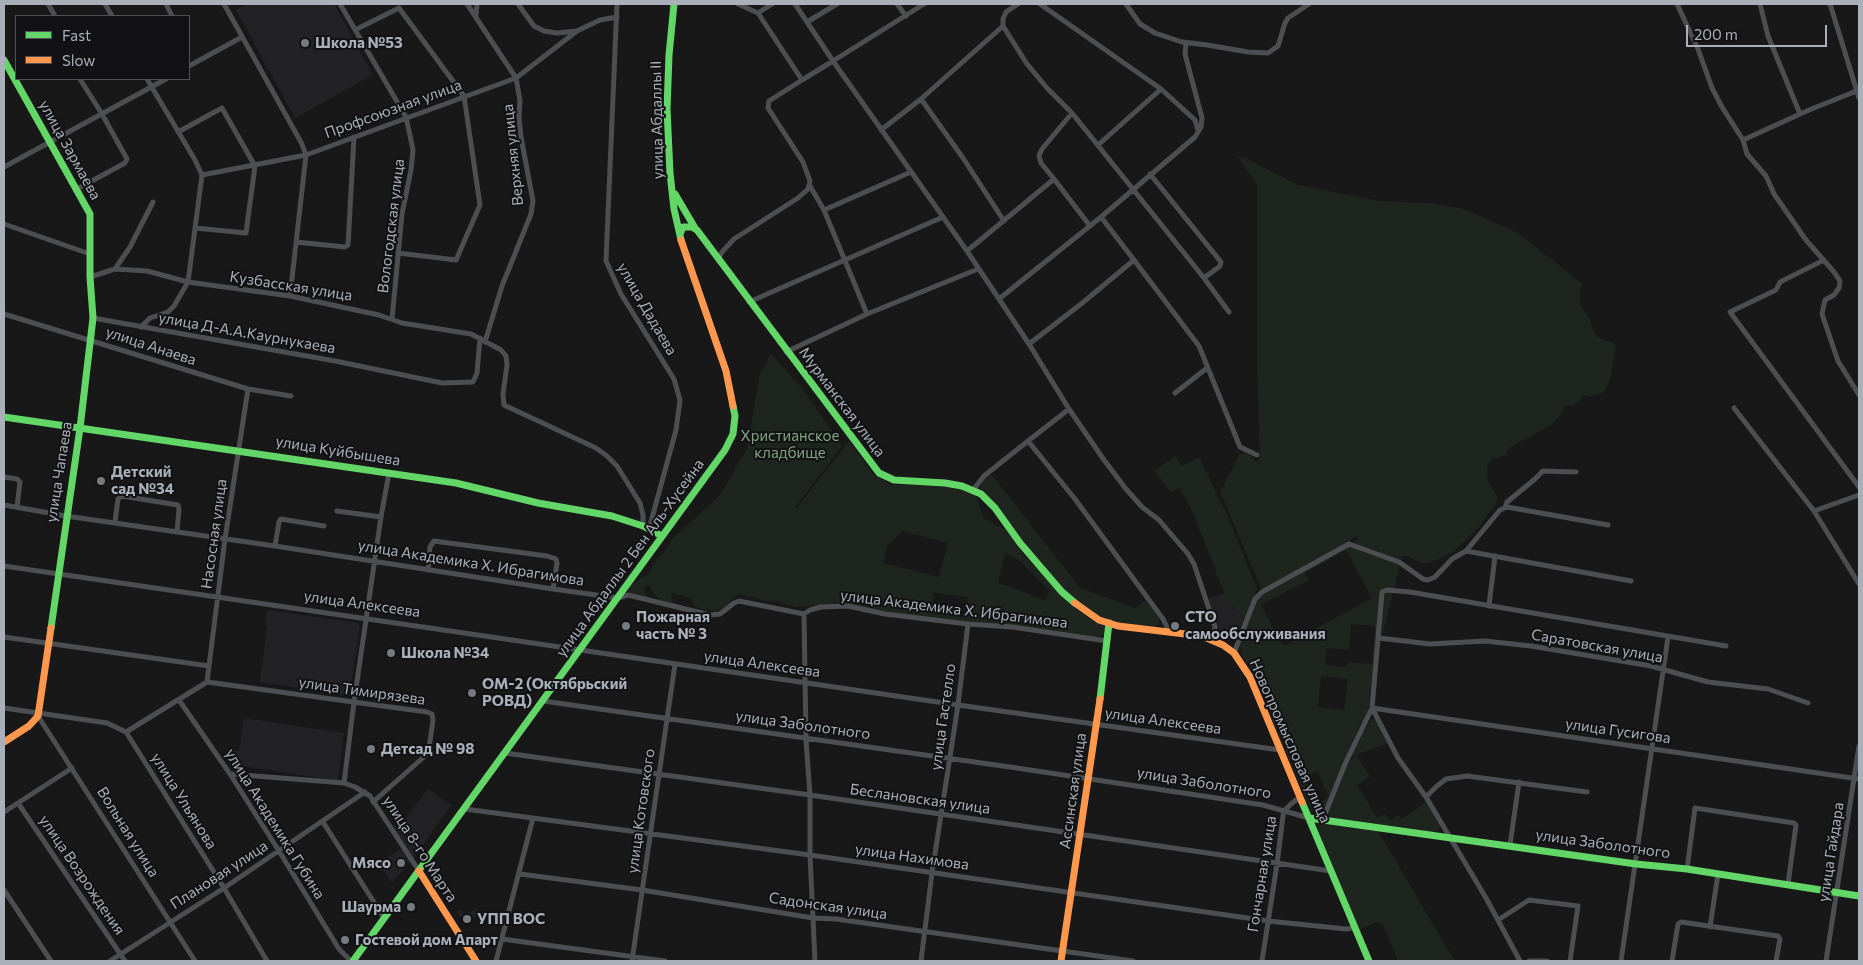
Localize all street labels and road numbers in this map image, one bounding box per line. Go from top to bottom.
street label: улица Абдаллы II [647,60,667,180]
street label: Профсоюзная улица [322,76,464,142]
street label: улица Зармаева [35,97,105,203]
street label: Верхняя улица [499,103,527,207]
street label: Вологодская улица [374,158,408,294]
street label: улица Дадаева [613,260,681,358]
street label: Кузбасская улица [228,267,354,305]
street label: улица Д-А.А.Каурнукаева [157,309,337,357]
street label: улица Анаева [103,323,199,369]
street label: Мурманская улица [795,344,889,460]
street label: улица Чапаева [42,420,76,524]
street label: улица Куйбышева [274,432,402,470]
street label: улица Абдаллы 2 Бен Аль-Хусейна [552,456,708,660]
street label: Насосная улица [197,478,231,590]
street label: улица Академика Х. Ибрагимова [357,536,585,590]
street label: улица Академика Х. Ибрагимова [839,586,1069,632]
street label: улица Алексеева [303,587,421,621]
street label: Саратовская улица [1530,626,1664,666]
street label: улица Алексеева [703,647,821,681]
street label: Новопромысловая улица [1246,656,1334,826]
street label: улица Гастелло [927,663,959,771]
street label: улица Тимирязева [298,673,426,709]
street label: улица Алексеева [1104,704,1222,738]
street label: улица Заболотного [735,707,871,743]
street label: улица Гусигова [1564,715,1672,747]
street label: Ассинская улица [1056,732,1090,850]
street label: улица Академика Губина [221,745,329,903]
street label: улица Котовского [623,748,659,874]
street label: улица Ульянова [147,750,221,852]
street label: улица Заболотного [1136,763,1272,803]
street label: Беслановская улица [849,780,991,818]
street label: Вольная улица [93,784,163,880]
street label: улица 8-го Марта [379,792,461,906]
street label: улица Гайдара [1814,801,1848,903]
street label: улица Возрождения [35,812,129,938]
street label: Гончарная улица [1244,815,1280,933]
street label: улица Заболотного [1535,826,1671,862]
street label: Плановая улица [167,837,271,913]
street label: улица Нахимова [854,840,970,874]
street label: Садонская улица [768,889,888,923]

